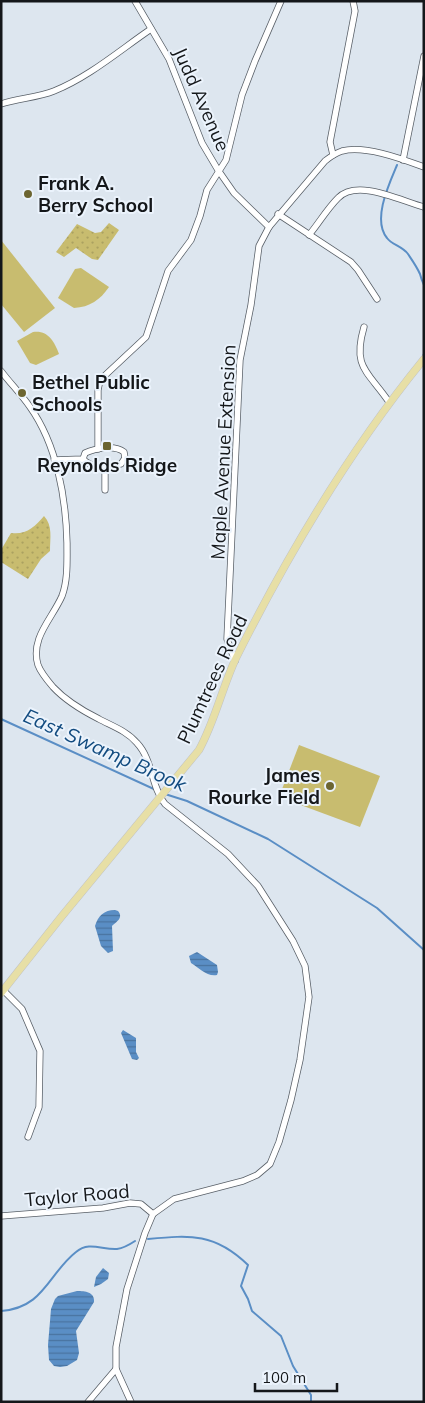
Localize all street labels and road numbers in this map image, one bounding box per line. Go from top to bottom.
street label: Judd Avenue [168,43,236,155]
street label: Maple Avenue Extension [205,344,241,560]
street label: Plumtrees Road [172,611,252,747]
street label: Taylor Road [24,1178,130,1212]

